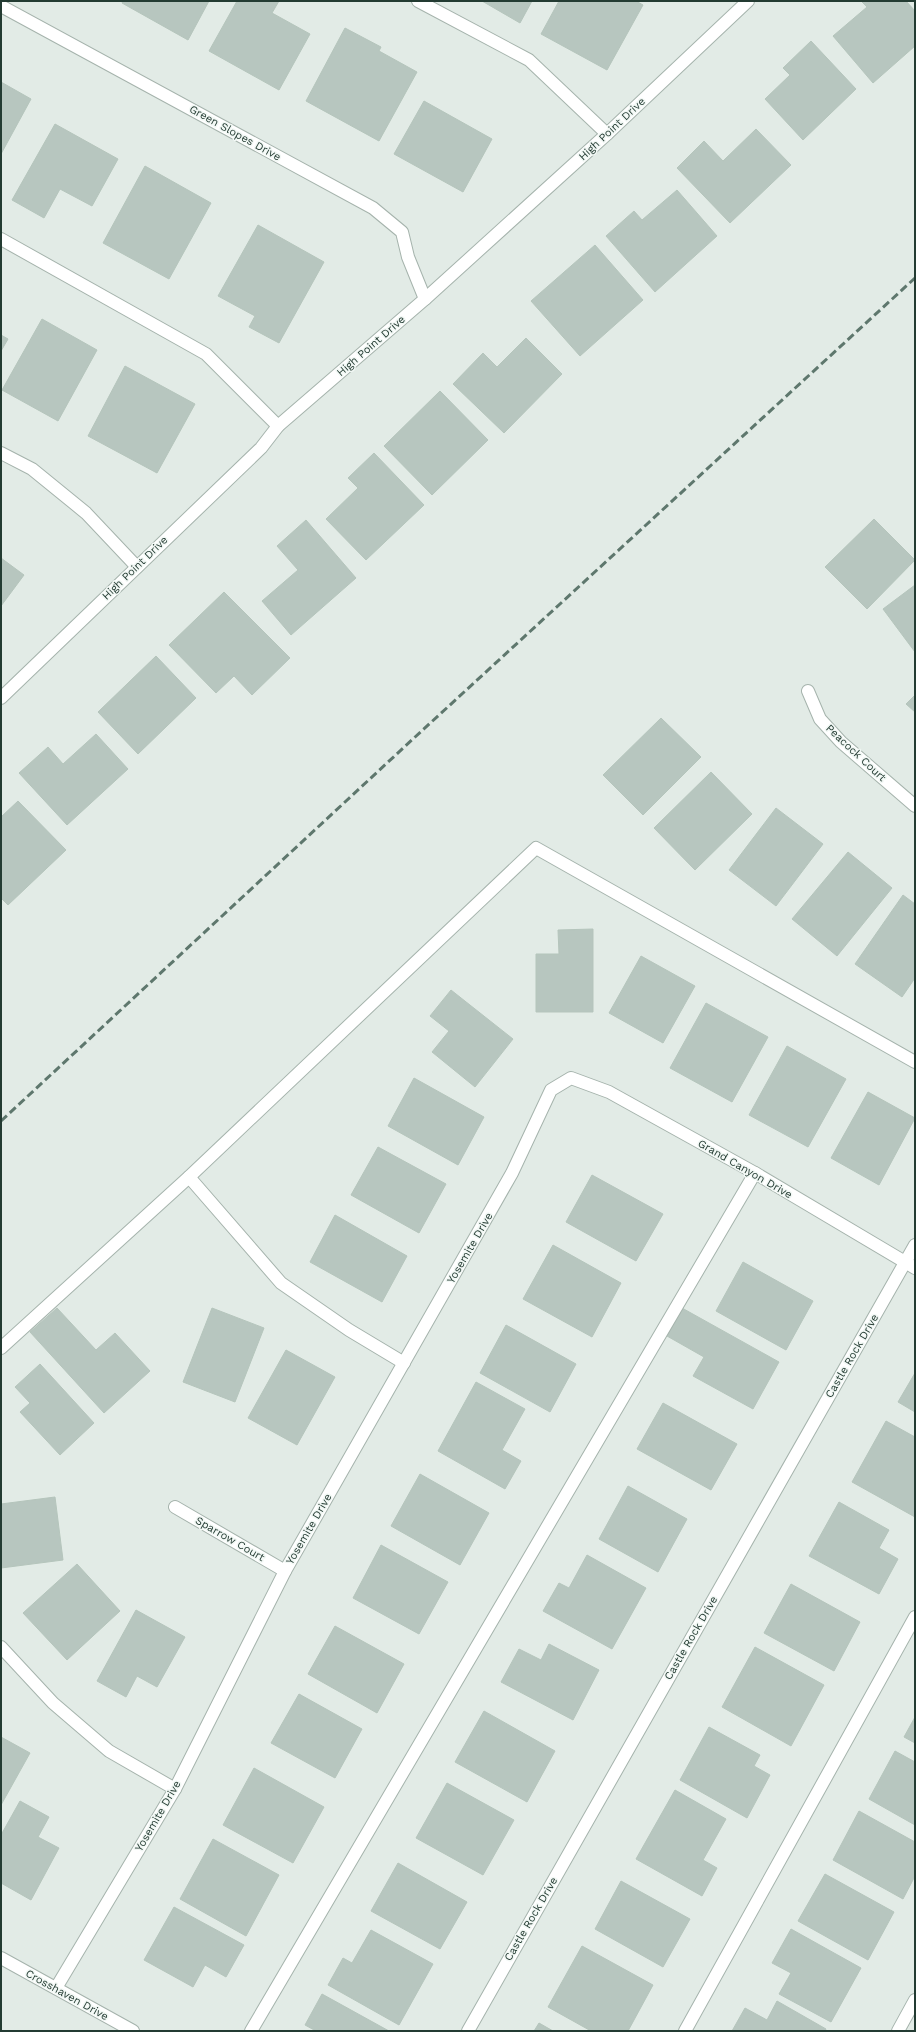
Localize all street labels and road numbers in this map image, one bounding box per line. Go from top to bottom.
street label: High Point Drive [576,95,648,163]
street label: Green Slopes Drive [187,102,283,164]
street label: High Point Drive [334,313,408,379]
street label: High Point Drive [100,533,170,603]
street label: Peacock Court [823,722,889,784]
street label: Grand Canyon Drive [696,1137,794,1201]
street label: Yosemite Drive [444,1210,496,1286]
street label: Castle Rock Drive [823,1312,881,1400]
street label: Yosemite Drive [283,1491,335,1567]
street label: Sparrow Court [193,1514,267,1564]
street label: Castle Rock Drive [662,1594,720,1682]
street label: Yosemite Drive [132,1778,184,1854]
street label: Castle Rock Drive [502,1875,560,1963]
street label: Crosshaven Drive [23,1967,111,2023]

